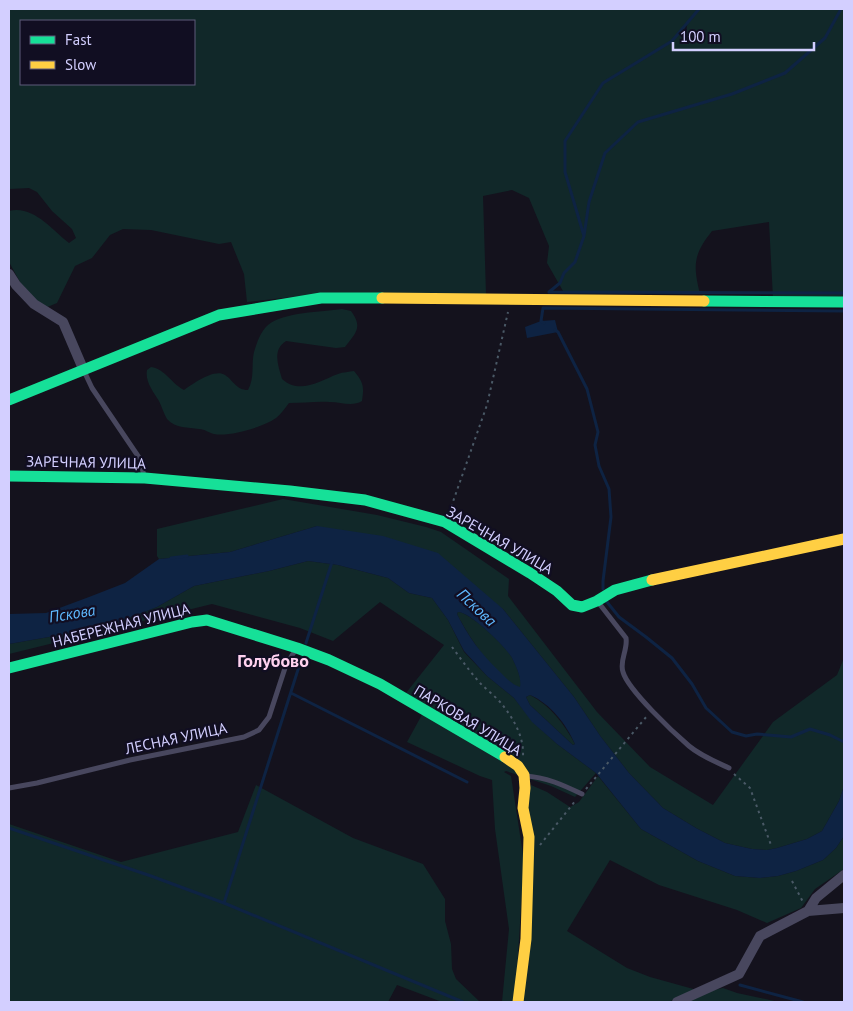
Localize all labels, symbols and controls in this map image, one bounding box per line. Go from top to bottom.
legend [20,20,195,85]
scale bar [673,20,814,52]
text: 100 m [680,27,721,46]
text: Fast [65,30,92,49]
text: Slow [65,55,96,74]
street label: ЗАРЕЧНАЯ УЛИЦА [26,451,146,473]
street label: ЗАРЕЧНАЯ УЛИЦА [443,502,557,578]
water label: Пскова [453,584,501,630]
water label: Пскова [47,599,97,627]
street label: НАБЕРЕЖНАЯ УЛИЦА [50,599,192,651]
district label: Голубово [237,649,309,672]
street label: ПАРКОВАЯ УЛИЦА [411,680,525,760]
street label: ЛЕСНАЯ УЛИЦА [122,718,229,758]

